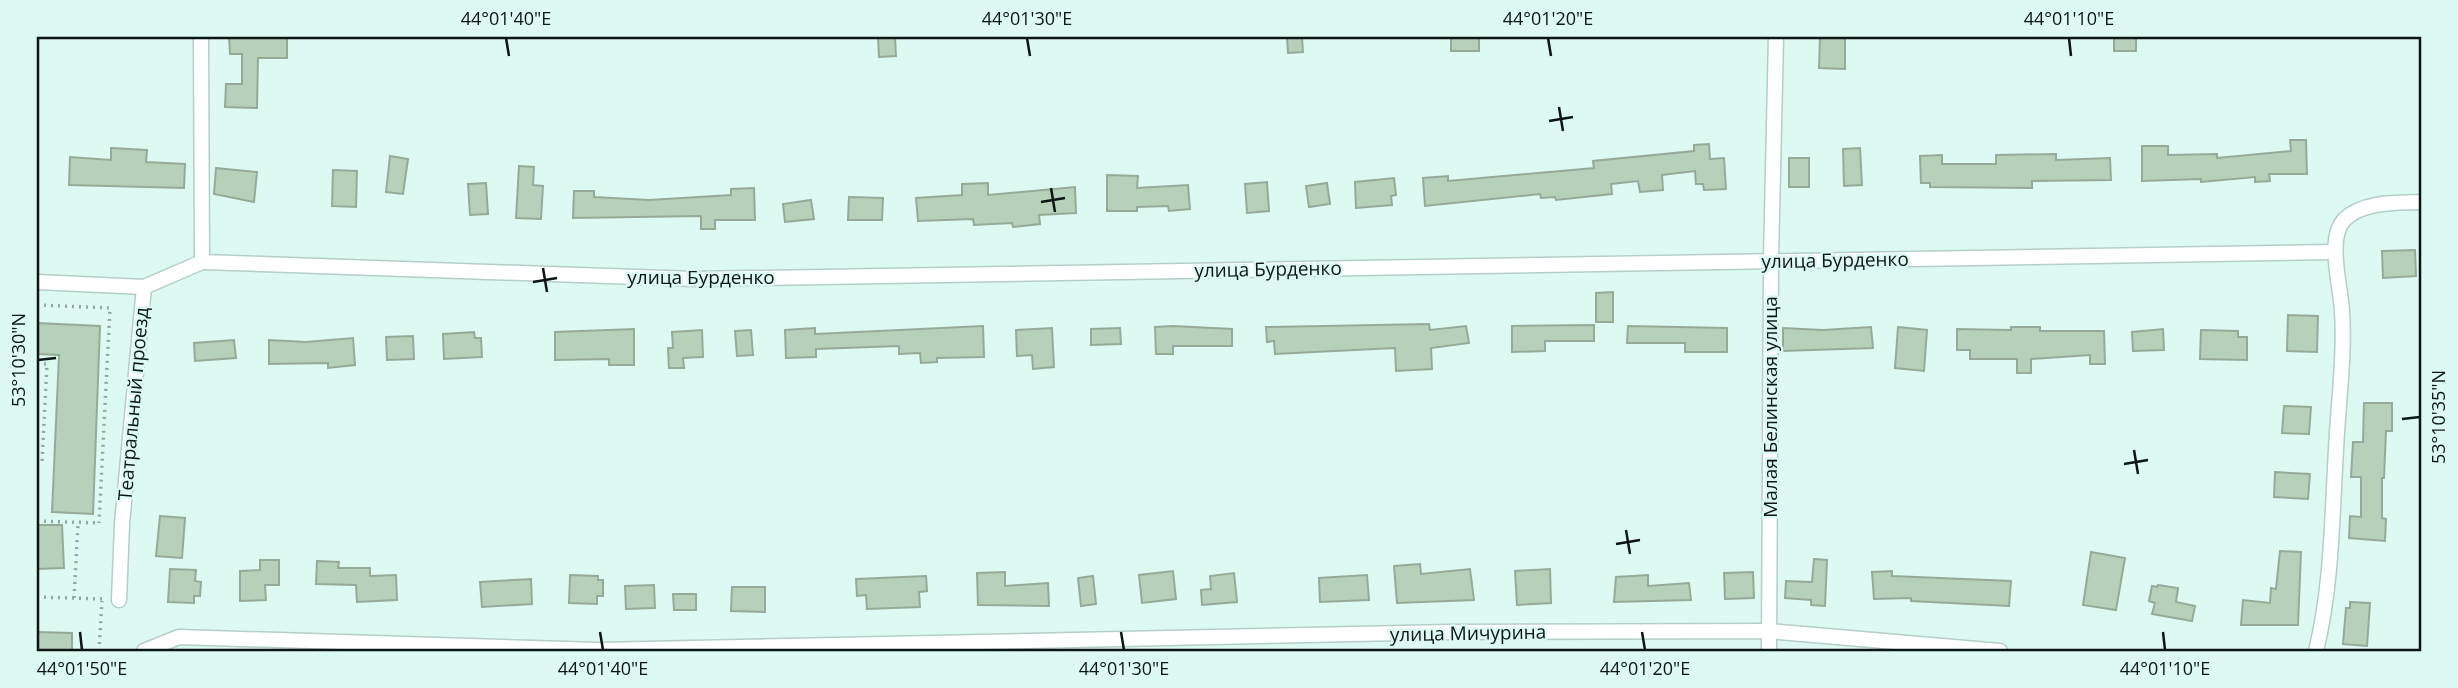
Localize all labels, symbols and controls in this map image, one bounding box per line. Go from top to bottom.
text: 44°01'40"E [461,6,551,30]
text: 44°01'30"E [982,6,1072,30]
text: 44°01'20"E [1503,6,1593,30]
text: 44°01'10"E [2024,6,2114,30]
street label: улица Бурденко [1761,246,1909,274]
street label: улица Бурденко [1194,255,1342,283]
street label: улица Бурденко [627,264,775,290]
street label: Малая Белинская улица [1757,296,1783,518]
street label: Театральный проезд [112,306,154,502]
text: 53°10'30"N [6,313,30,407]
text: 53°10'35"N [2426,370,2450,464]
street label: улица Мичурина [1390,619,1546,647]
text: 44°01'50"E [37,656,127,680]
text: 44°01'40"E [558,656,648,680]
text: 44°01'30"E [1079,656,1169,680]
text: 44°01'20"E [1600,656,1690,680]
text: 44°01'10"E [2120,656,2210,680]

